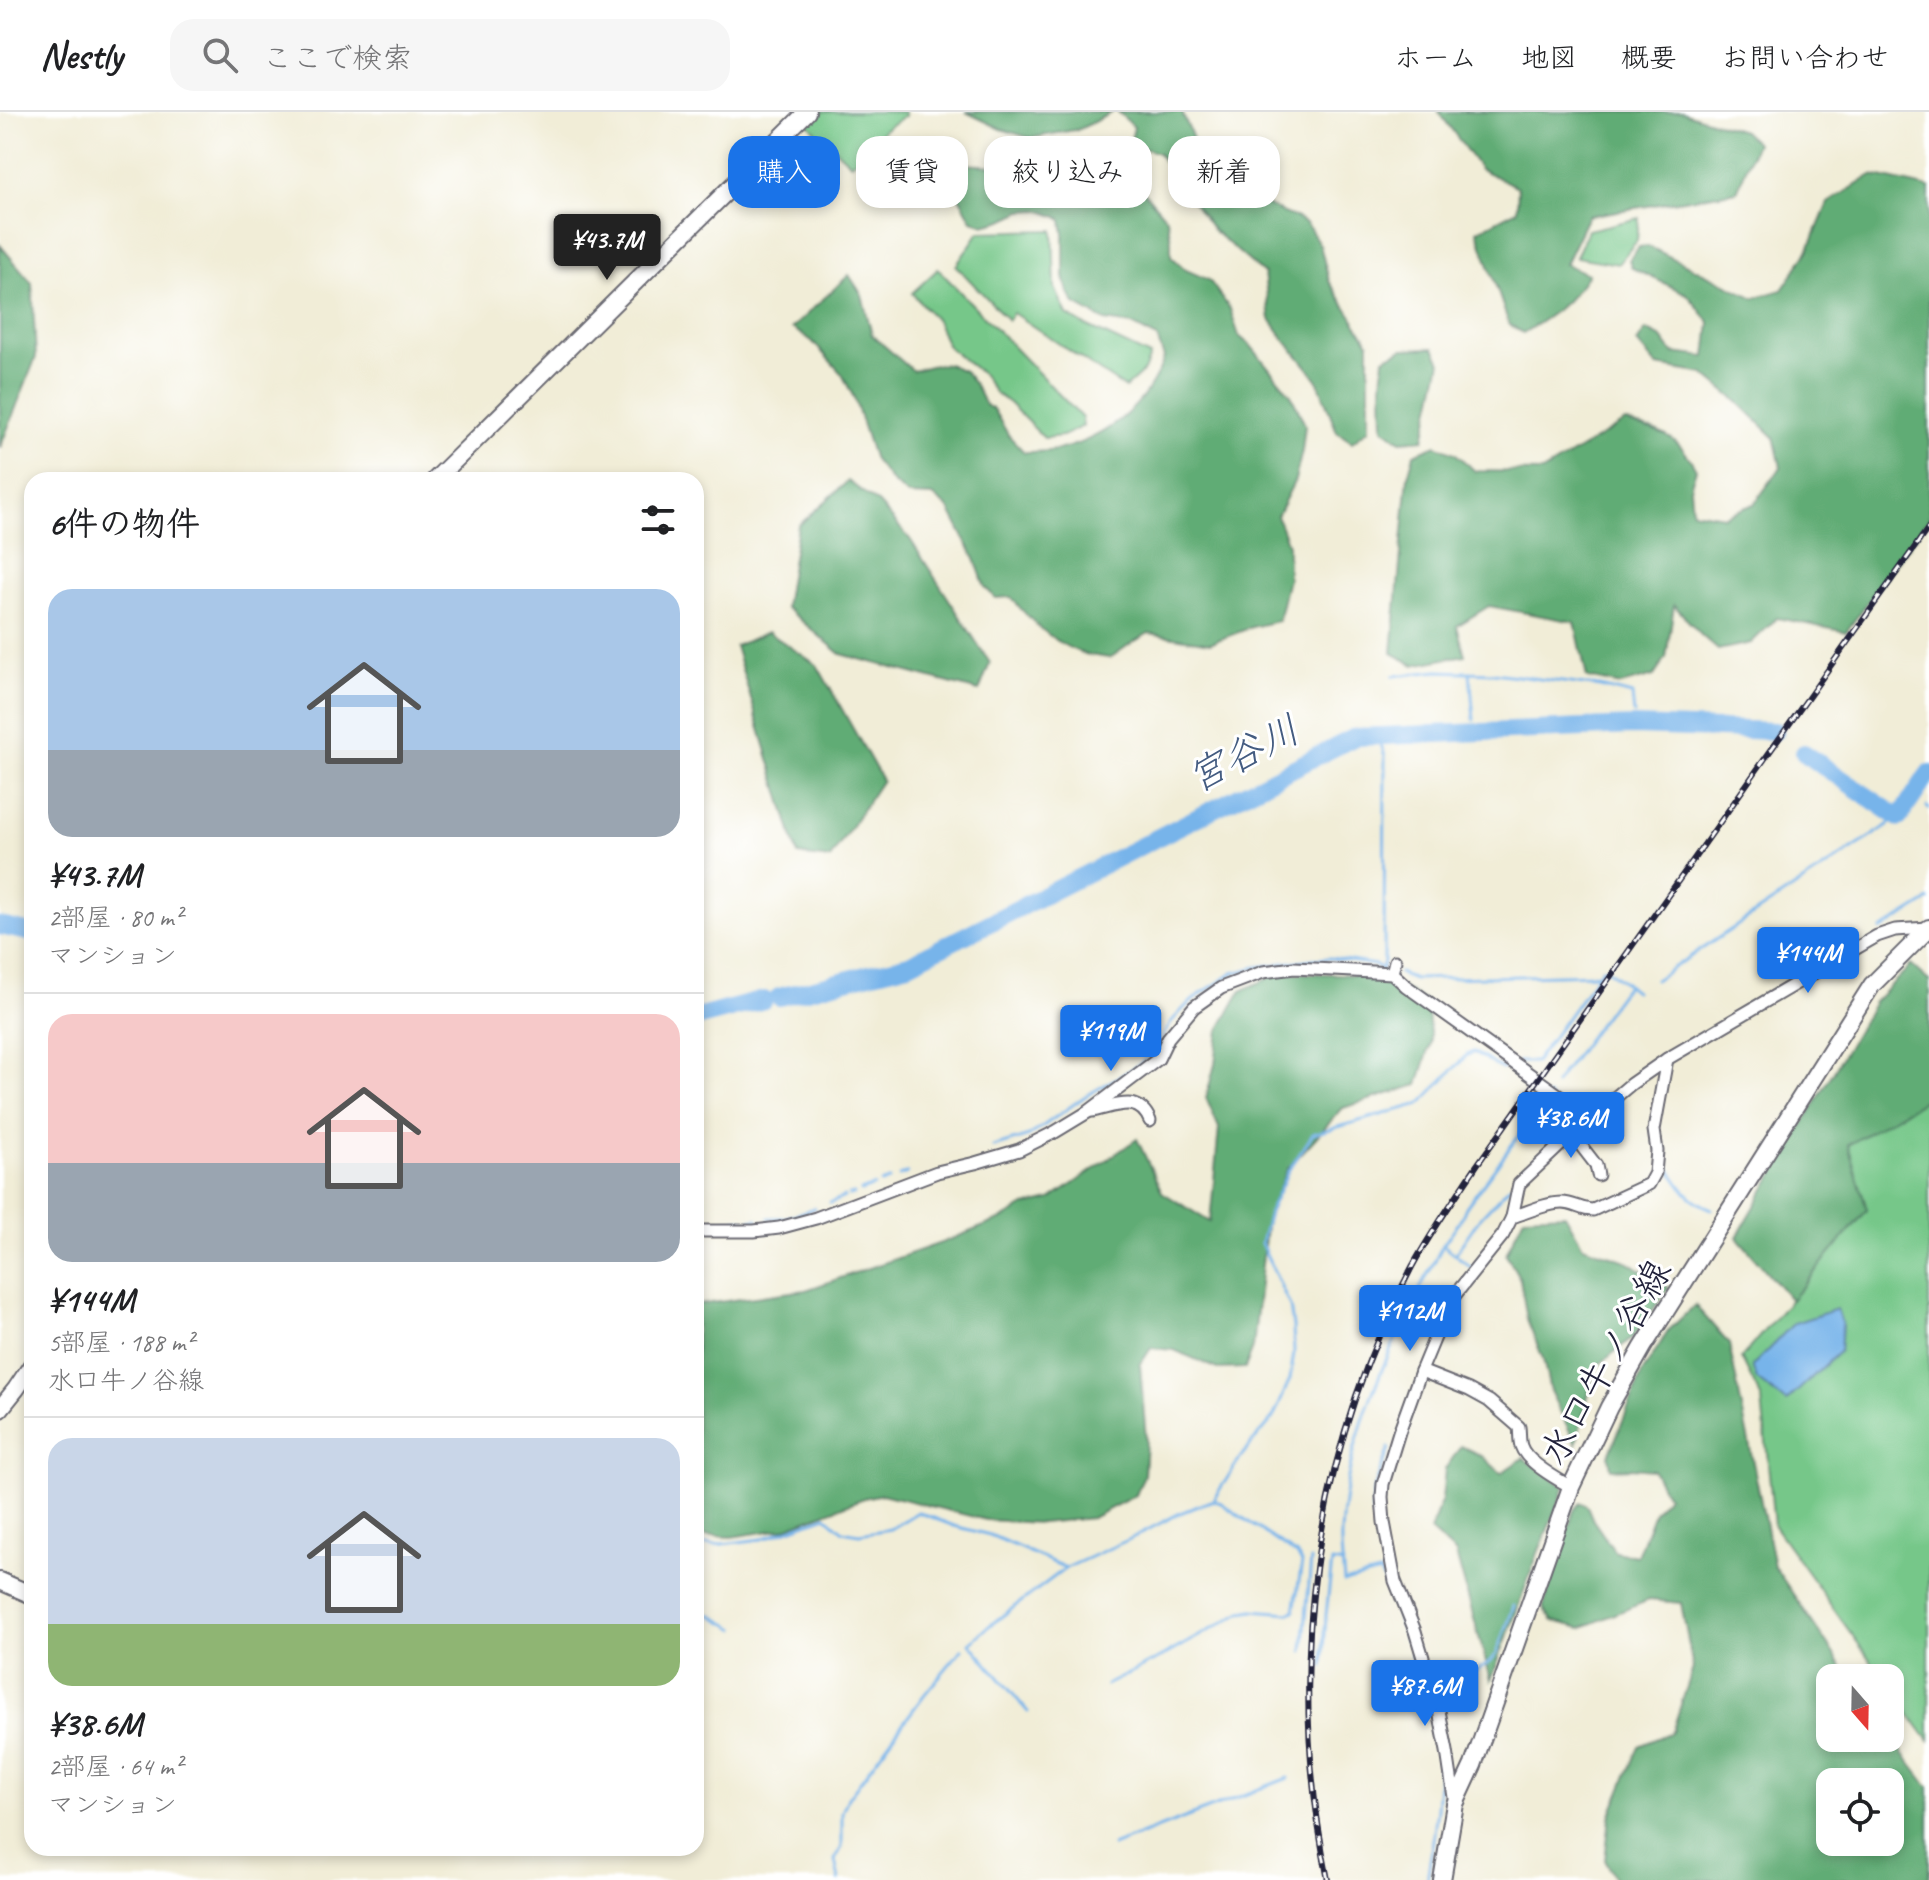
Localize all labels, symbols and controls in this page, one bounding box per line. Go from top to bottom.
search box [170,19,730,91]
text: Nestly [40,32,122,79]
icon: search [198,33,242,77]
text: ここで検索 [262,39,412,77]
text: ホーム [1394,40,1477,75]
text: 地図 [1521,40,1577,75]
text: 概要 [1621,40,1677,75]
text: お問い合わせ [1721,40,1889,75]
chip: 購入 [728,136,840,208]
chip: 賃貸 [856,136,968,208]
chip: 絞り込み [984,136,1152,208]
chip: 新着 [1168,136,1280,208]
pin: ¥43.7M [542,214,672,282]
text: ¥43.7M [572,223,642,256]
icon: filters [636,498,680,542]
text: 6件の物件 [48,502,200,545]
icon: home [292,641,436,785]
water label: 宮谷川 [1179,704,1308,803]
text: ¥43.7M [48,853,141,896]
text: 2部屋 · 80 m² [48,901,182,934]
pin: ¥144M [1752,927,1864,995]
text: ¥144M [1775,936,1841,969]
text: マンション [48,939,177,972]
pin: ¥119M [1055,1005,1167,1073]
text: ¥119M [1078,1014,1144,1047]
icon: home [292,1066,436,1210]
pin: ¥38.6M [1506,1092,1636,1160]
text: ¥38.6M [1535,1101,1607,1134]
street label: 水口牛ノ谷線 [1530,1251,1681,1473]
text: ¥144M [48,1278,134,1321]
pin: ¥112M [1354,1285,1466,1353]
text: ¥112M [1377,1294,1443,1327]
text: 5部屋 · 188 m² [48,1326,193,1359]
text: 水口牛ノ谷線 [48,1364,204,1397]
icon: home [292,1490,436,1634]
pin: ¥87.6M [1360,1660,1490,1728]
north arrow [1816,1664,1904,1752]
map controls [1816,1664,1904,1856]
text: ¥87.6M [1389,1669,1461,1702]
text: ¥38.6M [48,1702,141,1745]
text: 2部屋 · 64 m² [48,1750,182,1783]
button: locate [1816,1768,1904,1856]
text: マンション [48,1788,177,1821]

